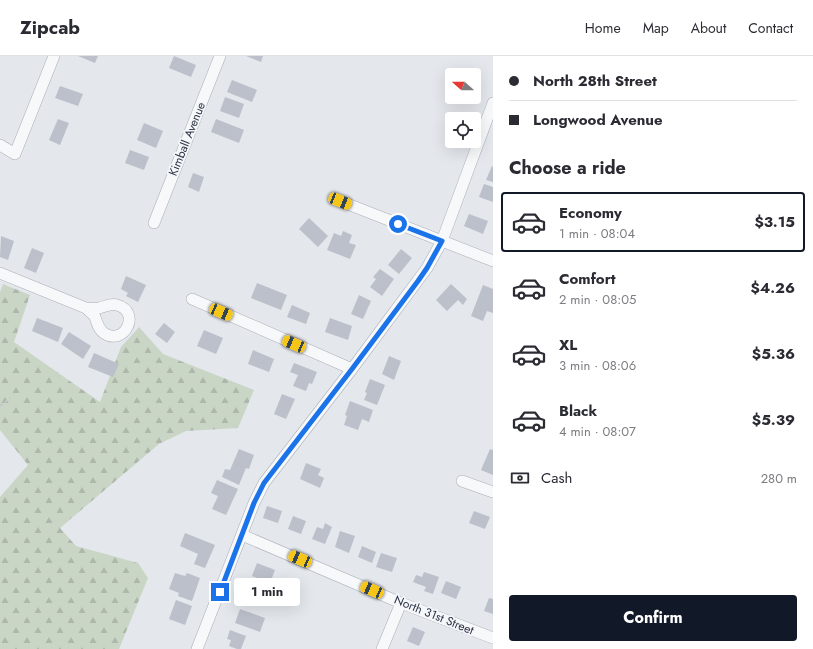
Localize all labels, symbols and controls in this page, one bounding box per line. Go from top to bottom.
text: Zipcab [20,14,80,41]
text: Home [585,18,621,38]
text: Map [643,18,669,38]
text: About [691,18,726,38]
text: Contact [748,18,793,38]
north arrow [445,68,481,104]
map controls [445,68,481,148]
text: North 28th Street [533,70,657,92]
street label: Kimball Avenue [164,99,210,179]
text: Longwood Avenue [533,109,663,131]
button: locate [445,112,481,148]
text: Choose a ride [509,155,626,181]
car [327,191,353,211]
text: Economy [559,202,622,224]
icon: car [511,204,547,240]
text: $3.15 [754,211,795,233]
route start [389,215,407,233]
text: 1 min · 08:04 [559,224,635,243]
text: Comfort [559,268,616,290]
icon: car [511,270,547,306]
text: $4.26 [750,277,795,299]
text: 2 min · 08:05 [559,290,636,309]
car [208,302,234,322]
car [281,334,307,354]
text: XL [559,334,577,356]
icon: car [511,336,547,372]
text: $5.36 [752,343,795,365]
text: 3 min · 08:06 [559,356,636,375]
text: Black [559,400,597,422]
icon: car [511,402,547,438]
text: $5.39 [752,409,795,431]
text: 4 min · 08:07 [559,422,636,441]
icon: cash [509,467,531,489]
text: Cash [541,467,572,489]
text: 280 m [761,469,797,488]
car [287,549,313,569]
callout: 1 min [234,578,300,606]
car [359,580,385,600]
text: 1 min [251,582,283,601]
route end [211,583,229,601]
street label: North 31st Street [391,591,477,639]
button: Confirm [509,595,797,641]

